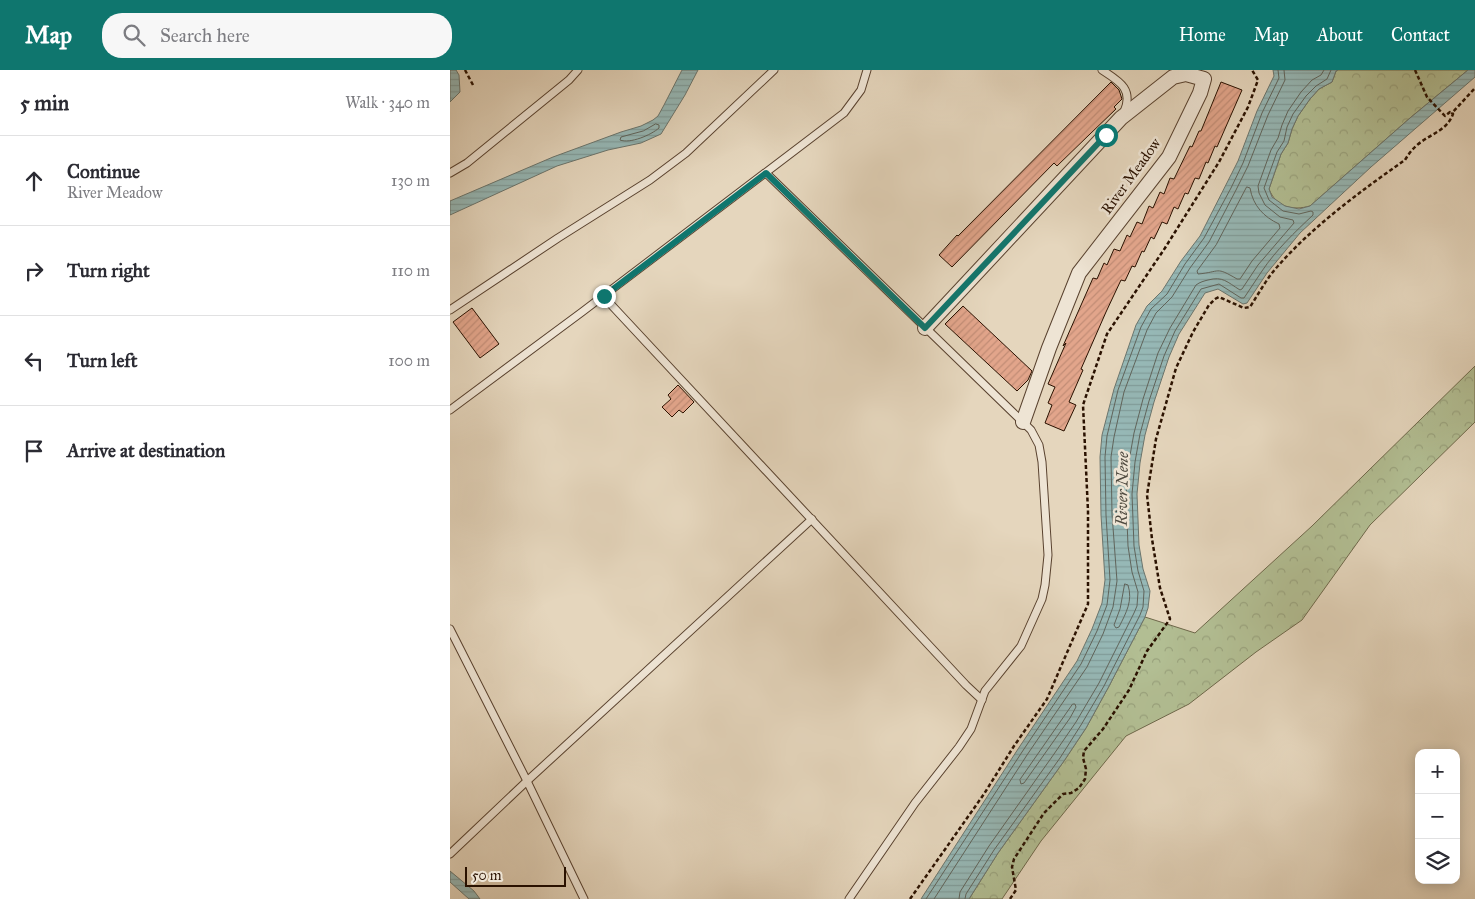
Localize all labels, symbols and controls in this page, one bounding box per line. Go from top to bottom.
search box [102,13,452,58]
text: Map [25,20,72,50]
icon: search [120,21,148,49]
text: Search here [160,24,250,47]
text: Home [1179,24,1226,46]
text: Map [1254,24,1289,46]
text: About [1317,24,1363,46]
text: Contact [1391,24,1450,46]
text: 5 min [20,90,69,116]
text: Walk · 340 m [345,93,430,112]
route start [1095,124,1118,147]
street label: River Meadow [1097,134,1165,217]
text: Continue [67,160,140,183]
icon: ahead [20,167,48,195]
text: 130 m [391,171,430,190]
text: River Meadow [67,183,162,202]
icon: right [20,257,48,285]
text: Turn right [67,259,150,282]
text: 110 m [391,261,430,280]
route end [593,285,616,308]
icon: left [20,347,48,375]
text: Turn left [67,349,137,372]
text: 100 m [388,351,430,370]
icon: arrive [20,437,48,465]
text: Arrive at destination [67,439,225,462]
water label: River Nene [1112,451,1132,527]
map controls [1415,749,1460,884]
button: + [1415,749,1460,794]
button: − [1415,794,1460,839]
button: layers [1415,839,1460,884]
scale bar [465,864,566,887]
text: 50 m [472,867,501,884]

